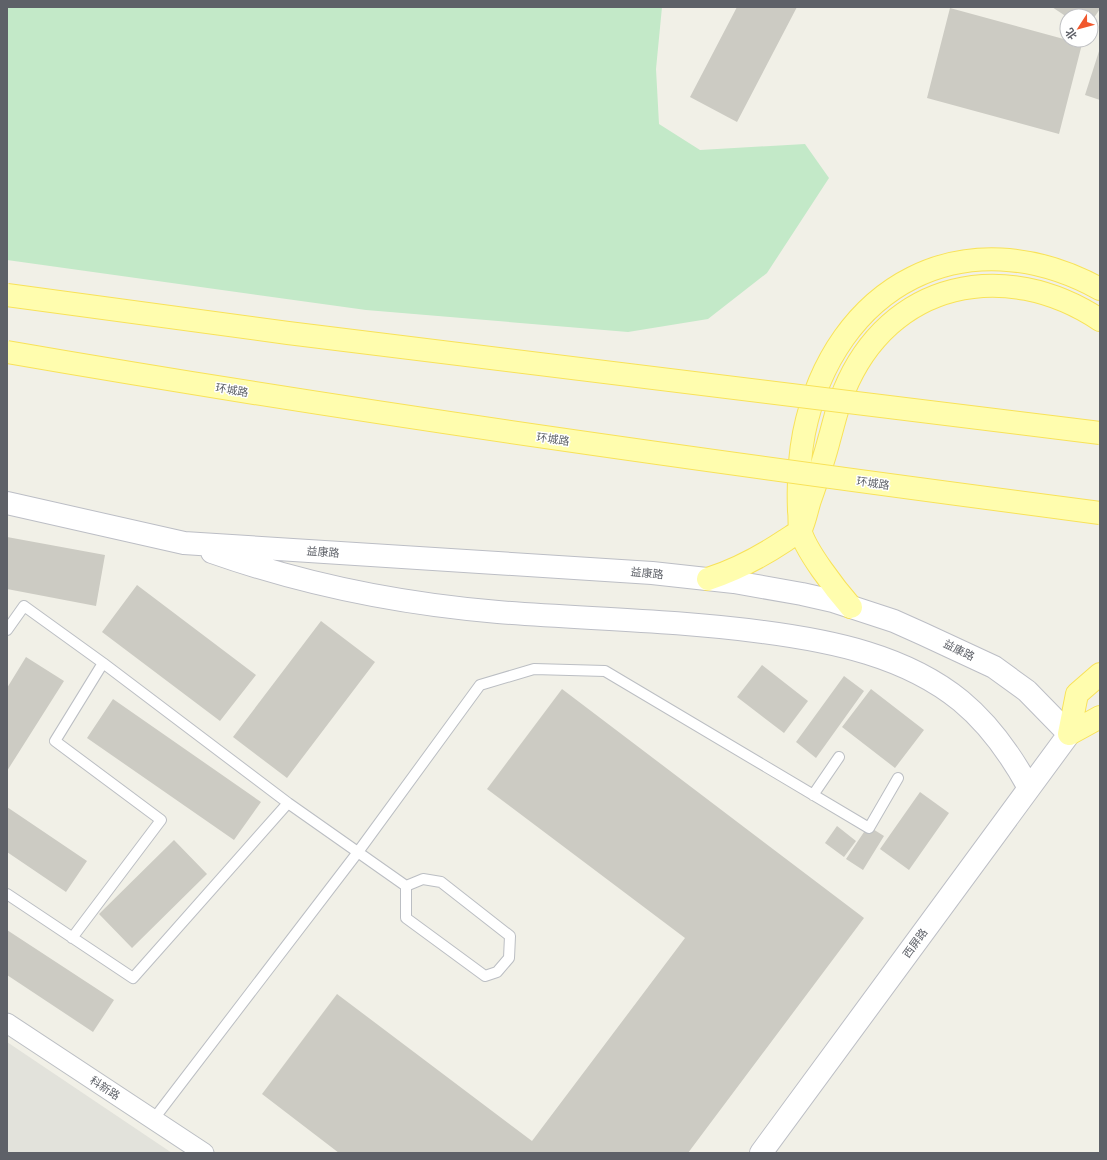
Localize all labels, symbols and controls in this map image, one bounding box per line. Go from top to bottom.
north arrow [1059,8,1099,48]
text: 北 [1062,25,1080,42]
street label: 环城路 [215,381,249,399]
street label: 环城路 [536,430,570,448]
street label: 环城路 [856,474,890,492]
street label: 益康路 [306,544,340,560]
street label: 益康路 [630,565,664,581]
street label: 益康路 [941,636,977,664]
street label: 西屏路 [900,926,930,960]
street label: 科新路 [87,1073,123,1103]

